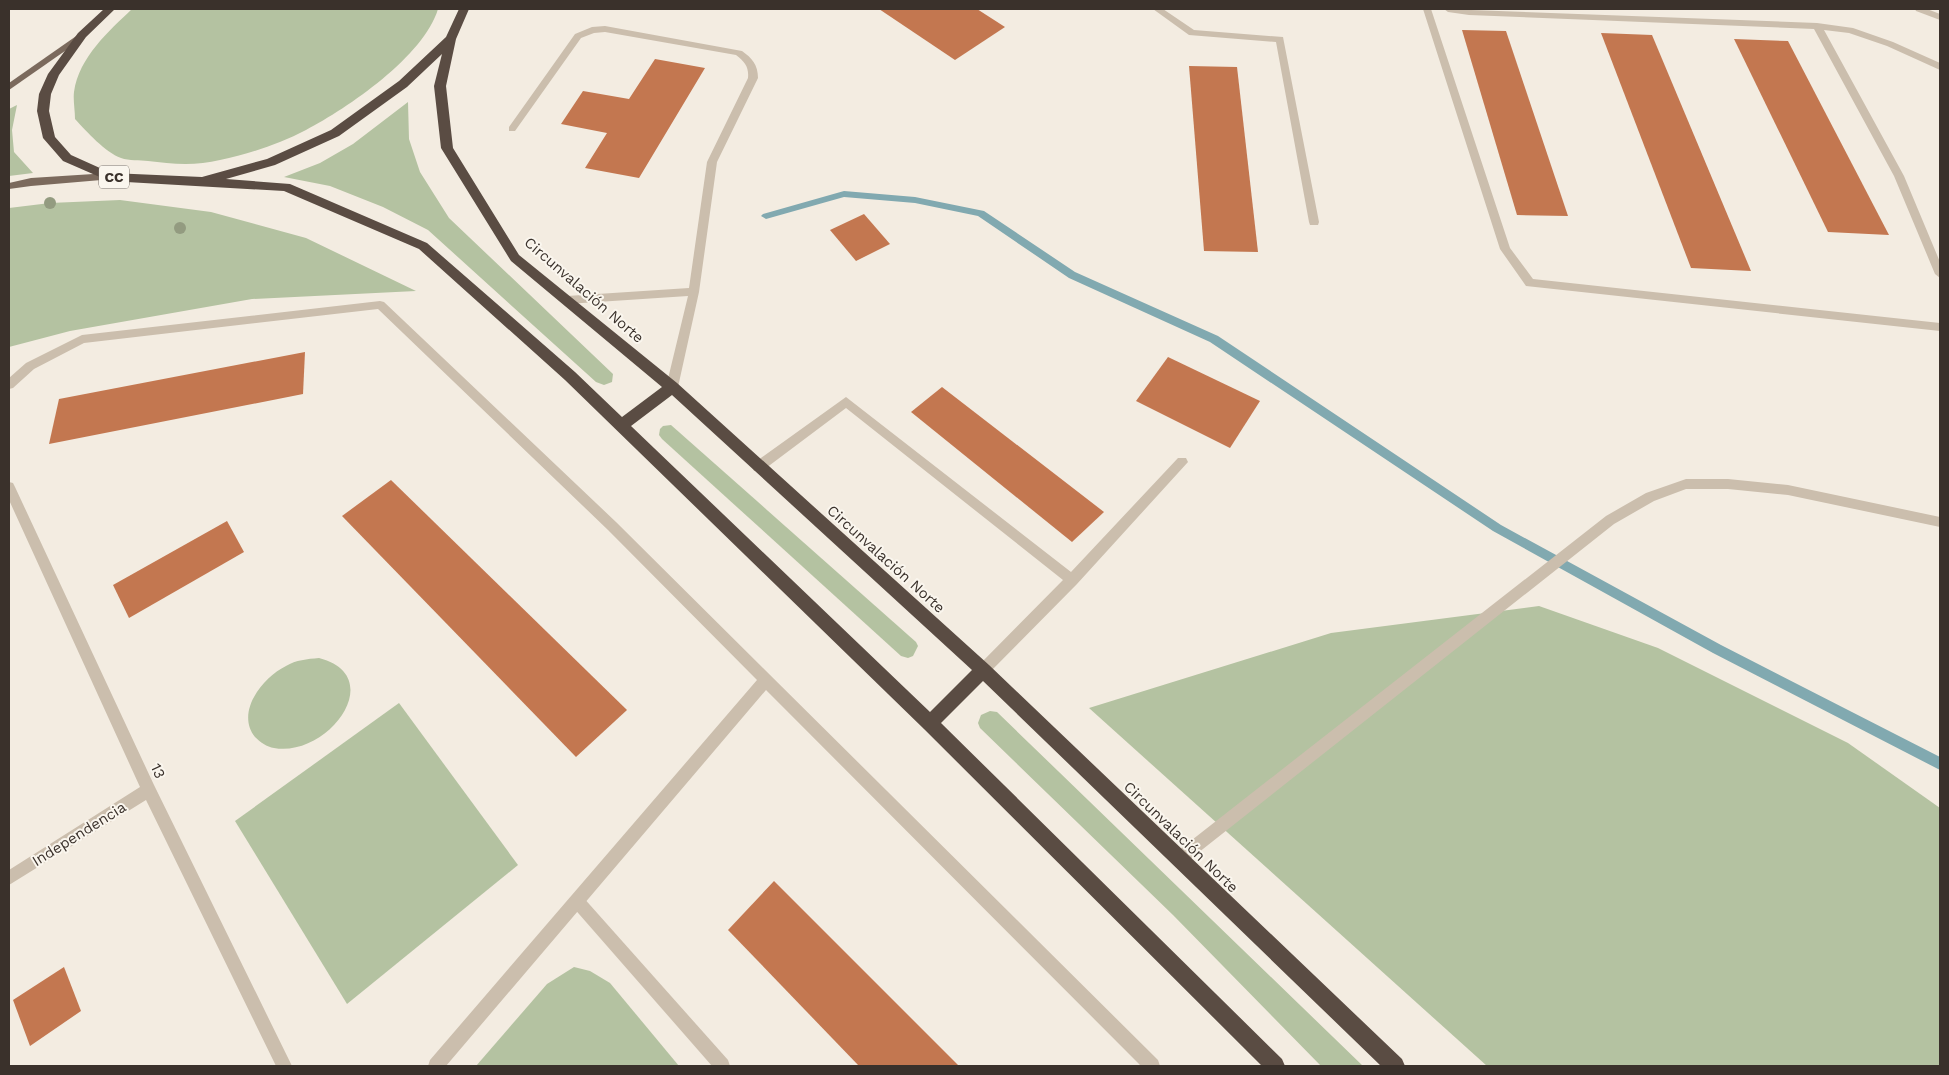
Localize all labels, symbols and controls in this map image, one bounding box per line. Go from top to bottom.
road number: CC [99,166,129,188]
street label: Circunvalación Norte [521,233,647,347]
street label: Circunvalación Norte [823,501,949,617]
street label: 13 [147,761,169,781]
street label: Circunvalación Norte [1120,778,1242,896]
street label: Independencia [29,798,130,870]

